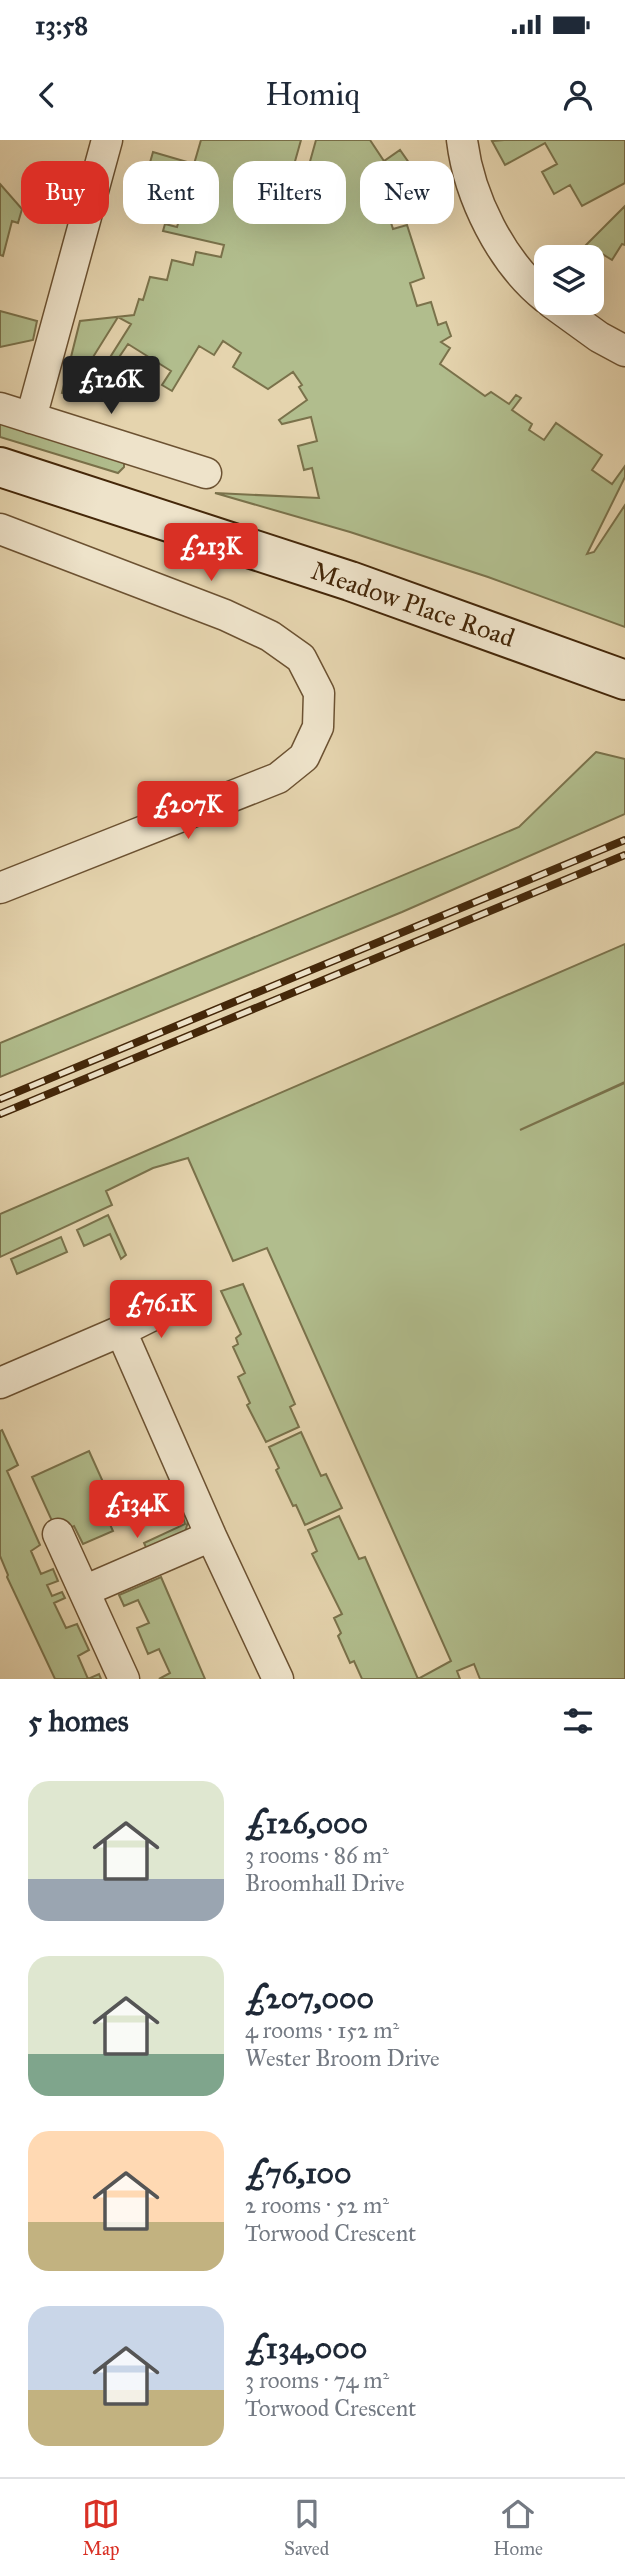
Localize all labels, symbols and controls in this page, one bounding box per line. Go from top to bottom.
text: 13:58 [35,9,88,41]
text: Homiq [265,75,360,114]
icon: back [28,76,66,114]
icon: person [559,76,597,114]
chip: Buy [21,161,109,224]
chip: Rent [123,161,219,224]
chip: Filters [233,161,346,224]
chip: New [360,161,454,224]
map controls [534,245,604,315]
button: layers [534,245,604,315]
pin: £126K [62,356,160,416]
text: £126K [79,365,143,393]
pin: £213K [162,524,260,583]
text: £213K [180,532,242,560]
street label: Meadow Place Road [307,554,519,654]
pin: £207K [139,782,237,841]
text: £207K [153,790,223,818]
pin: £76.1K [104,1280,218,1340]
text: £76.1K [126,1289,196,1317]
pin: £134K [88,1480,186,1540]
text: £134K [105,1489,169,1517]
icon: filters [559,1702,597,1740]
text: 5 homes [28,1703,129,1739]
text: £126,000 [245,1805,368,1841]
icon: home [84,1809,168,1893]
text: 3 rooms · 86 m² [245,1841,389,1869]
text: Broomhall Drive [245,1869,404,1897]
text: £207,000 [245,1980,374,2016]
icon: home [84,1984,168,2068]
text: 4 rooms · 152 m² [245,2016,399,2044]
text: Wester Broom Drive [245,2044,440,2072]
text: £76,100 [245,2155,352,2191]
icon: home [84,2159,168,2243]
text: 2 rooms · 52 m² [245,2191,389,2219]
text: Torwood Crescent [245,2219,416,2247]
text: £134,000 [245,2330,367,2366]
icon: home [84,2334,168,2418]
text: 3 rooms · 74 m² [245,2366,389,2394]
text: Torwood Crescent [245,2394,416,2422]
tab: Map [82,2495,120,2560]
tab: Saved [284,2495,329,2560]
tab: Home [493,2495,543,2560]

